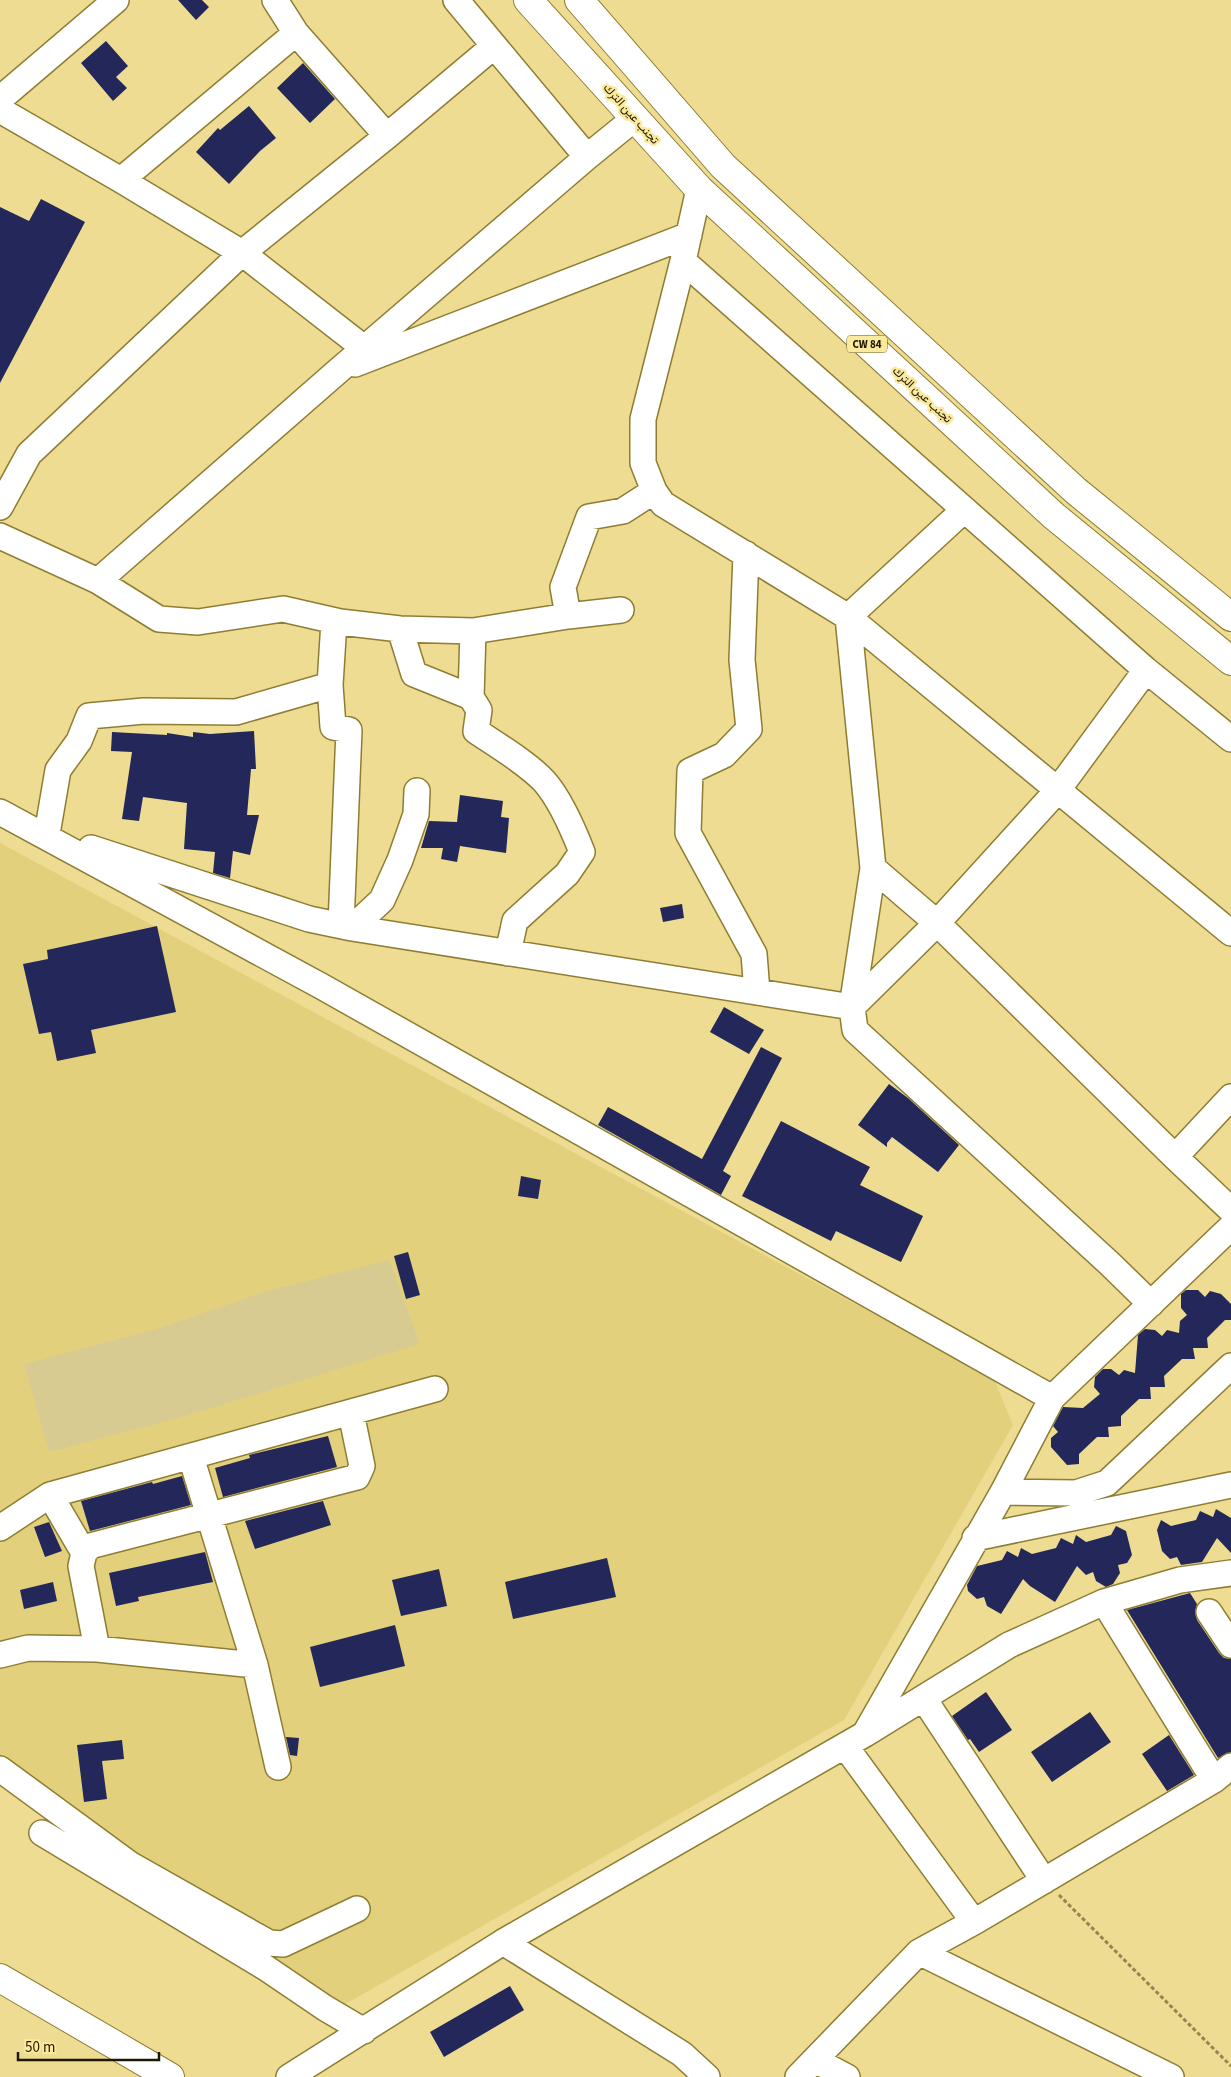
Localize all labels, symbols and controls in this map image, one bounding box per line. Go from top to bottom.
street label: تجنب عين الترك [599,80,663,148]
road number: CW 84 [847,336,887,352]
street label: تجنب عين الترك [888,363,956,428]
scale bar [18,2030,159,2062]
text: 50 m [25,2037,55,2058]

